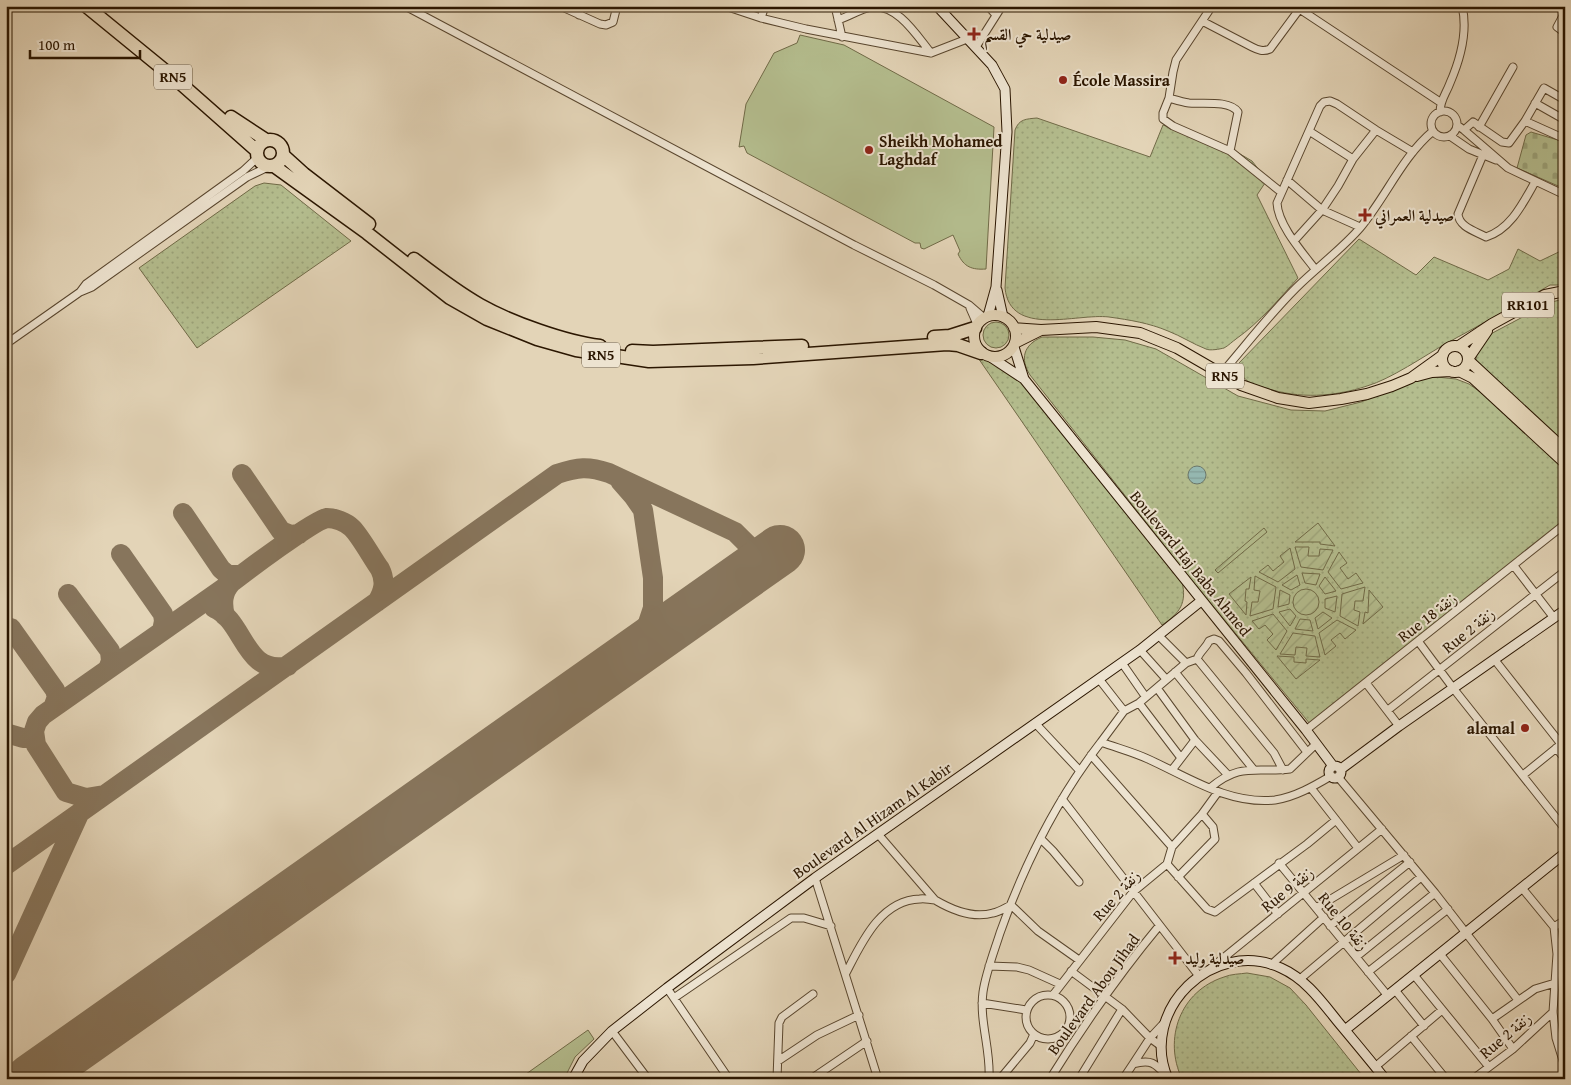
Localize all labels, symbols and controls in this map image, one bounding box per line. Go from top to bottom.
place label: صيدلية حي القسم [984,22,1071,51]
scale bar [30,28,140,60]
marker: صيدلية حي القسم [968,28,980,40]
text: 100 m [38,34,76,55]
road number: RN5 [154,64,192,90]
place label: École Massira [1073,68,1171,92]
marker: École Massira [1057,74,1069,86]
place label: Sheikh Mohamed Laghdaf [879,129,1003,171]
marker: Sheikh Mohamed Laghdaf [863,144,875,156]
place label: صيدلية العمراني [1374,203,1454,229]
marker: صيدلية العمراني [1359,209,1371,221]
road number: RR101 [1502,292,1554,318]
road number: RN5 [582,342,620,368]
road number: RN5 [1206,364,1244,388]
street label: Boulevard Haj Baba Ahmed [1125,485,1258,641]
street label: Rue 18 زنقة [1392,586,1462,648]
street label: Rue 2 زنقة [1436,601,1500,659]
place label: alamal [1467,716,1515,740]
marker: alamal [1519,722,1531,734]
street label: Boulevard Al Hizam Al Kabir [787,756,957,884]
street label: Rue 9 زنقة [1255,860,1319,918]
street label: Rue 2 زنقة [1086,864,1146,926]
street label: Rue 10 زنقة [1313,886,1375,956]
street label: Boulevard Abou Jihad [1041,928,1145,1060]
place label: صيدلية وليد [1185,946,1245,970]
marker: صيدلية وليد [1169,952,1181,964]
street label: Rue 2 زنقة [1474,1006,1536,1064]

